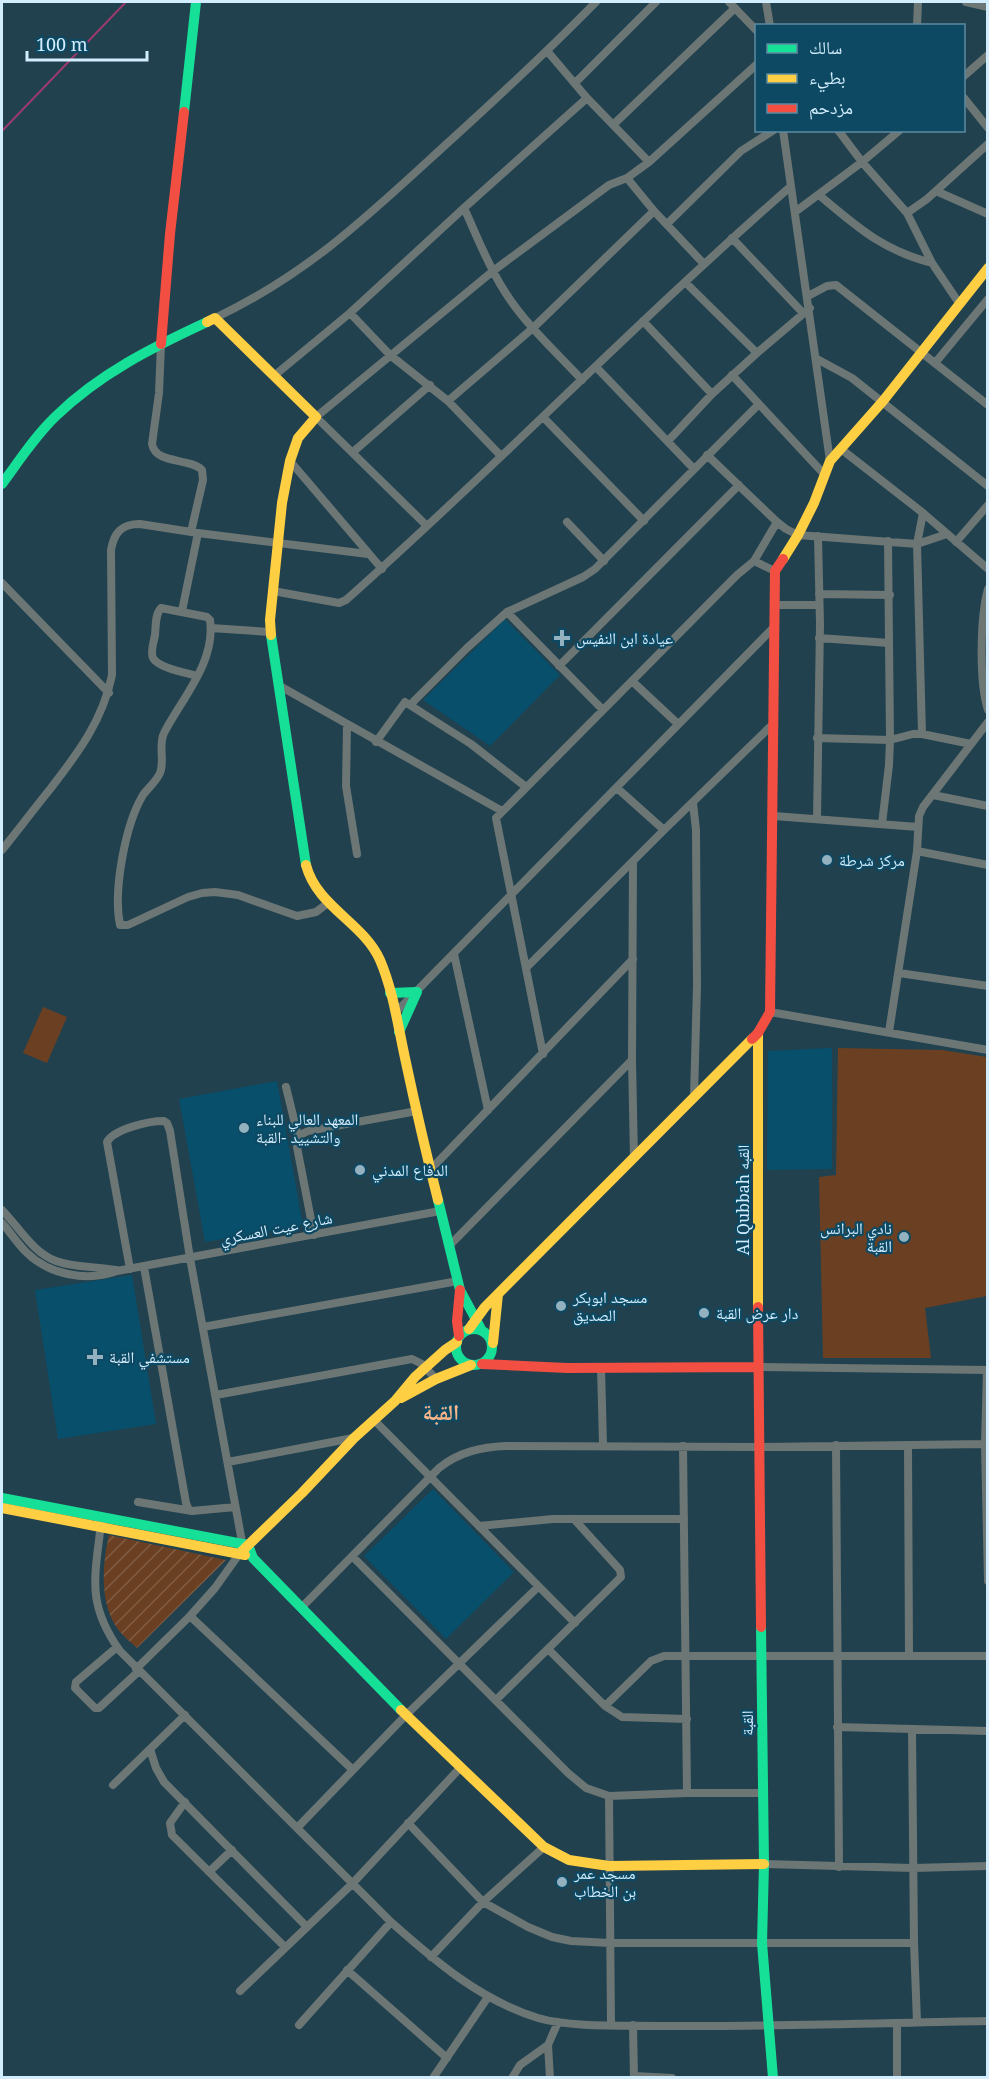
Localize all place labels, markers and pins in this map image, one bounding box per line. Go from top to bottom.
place label: عيادة ابن النفيس [576,627,673,649]
marker: عيادة ابن النفيس [553,629,571,647]
place label: مركز شرطة [839,849,905,871]
marker: مركز شرطة [820,853,834,867]
place label: المعهد العالي للبناء والتشييد -القبة [256,1108,358,1148]
marker: المعهد العالي للبناء والتشييد -القبة [237,1121,251,1135]
place label: الدفاع المدني [372,1159,448,1183]
marker: الدفاع المدني [353,1163,367,1177]
place label: نادي البرانس القبة [820,1217,892,1257]
marker: نادي البرانس القبة [897,1230,911,1244]
place label: مسجد ابوبكر الصديق [572,1286,647,1326]
marker: مسجد ابوبكر الصديق [554,1299,568,1313]
place label: دار عرض القبة [716,1302,798,1324]
marker: دار عرض القبة [697,1306,711,1320]
place label: مستشفي القبة [109,1346,190,1370]
marker: مستشفي القبة [86,1348,104,1366]
place label: مسجد عمر بن الخطاب [573,1862,636,1902]
marker: مسجد عمر بن الخطاب [555,1875,569,1889]

